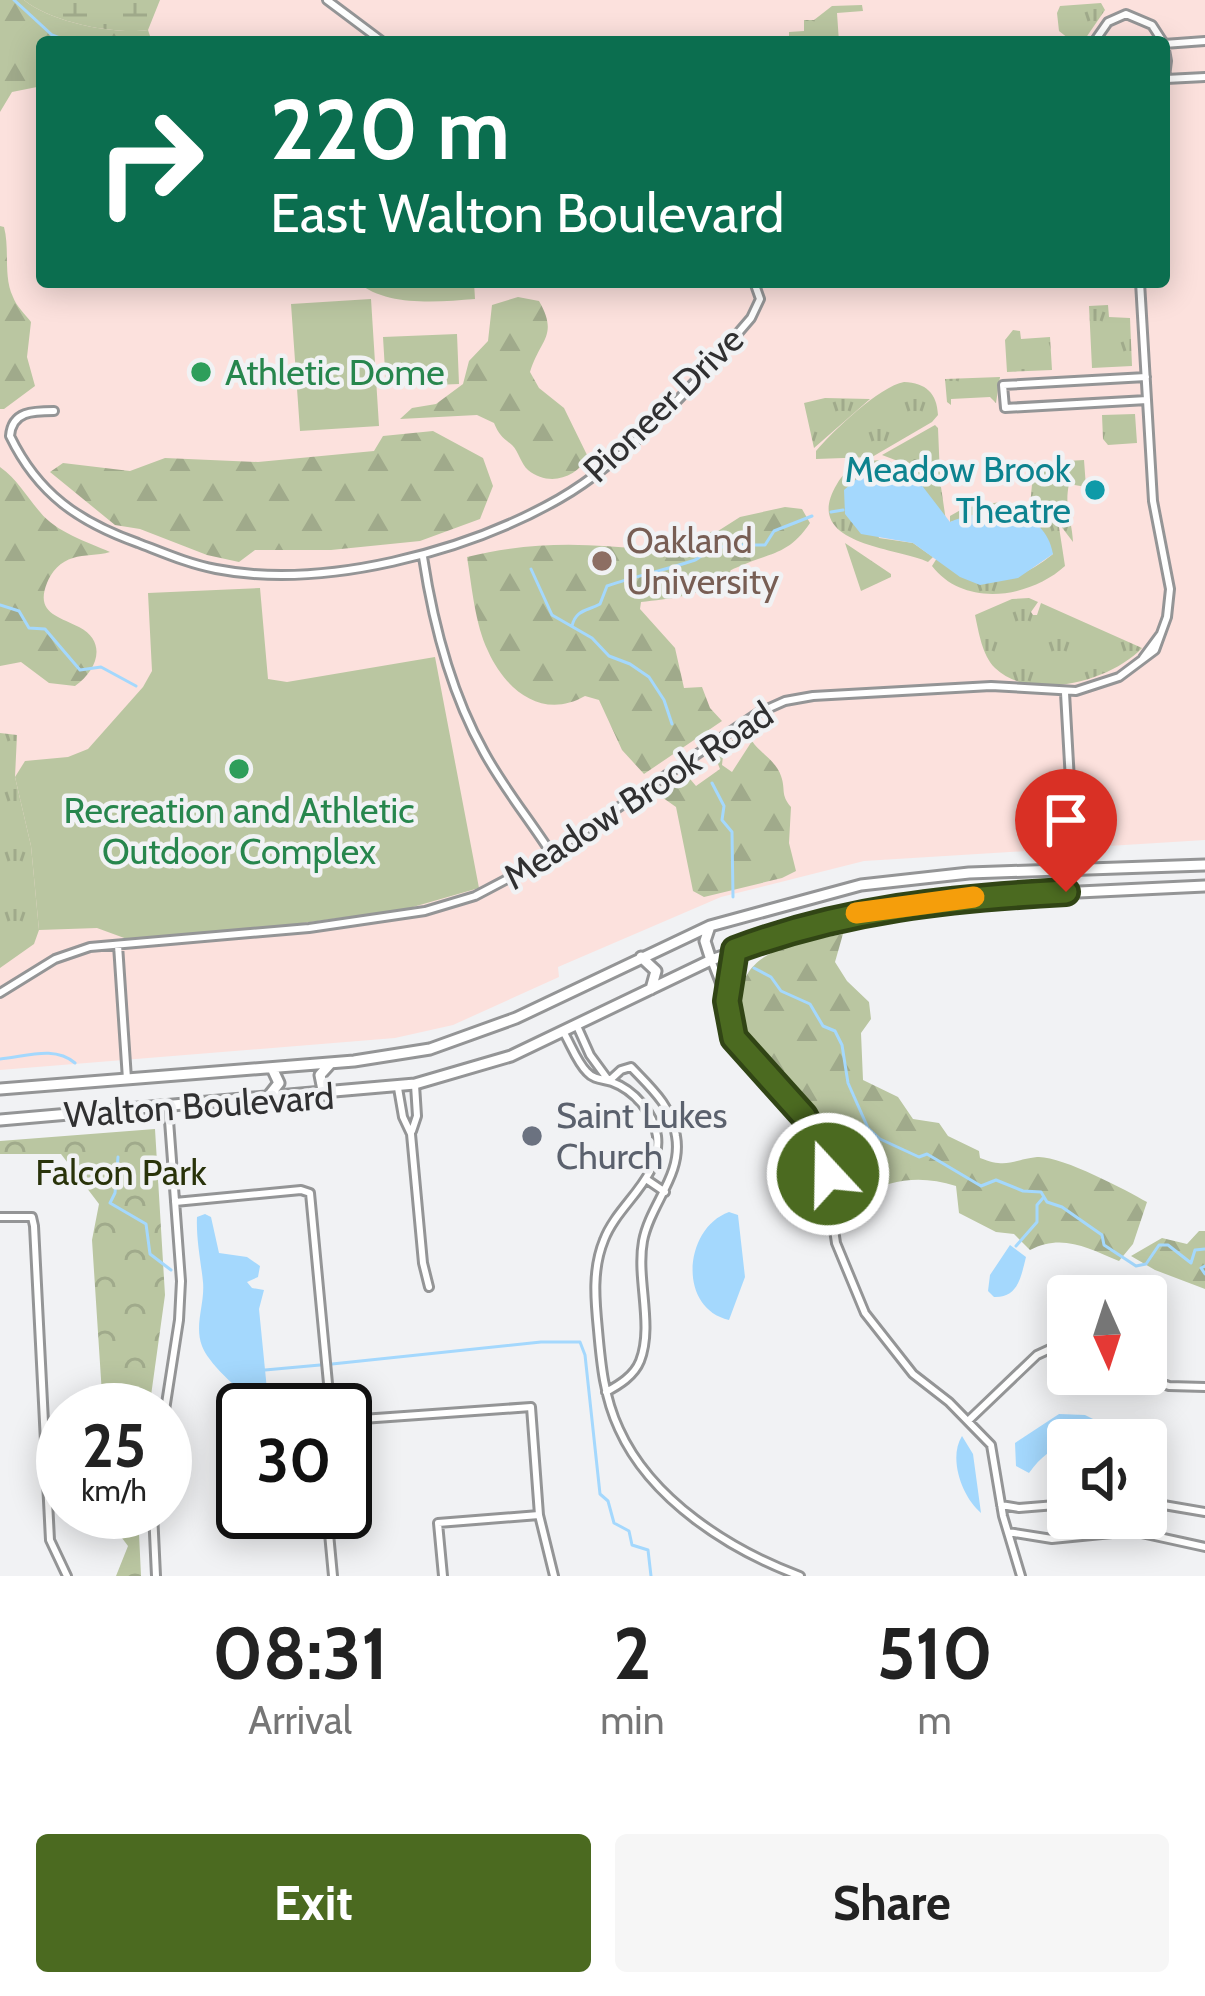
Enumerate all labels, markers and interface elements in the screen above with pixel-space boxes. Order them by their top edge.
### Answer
text: 220 m [270,78,510,180]
icon: right [72,84,228,240]
text: East Walton Boulevard [270,180,785,246]
street label: Pioneer Drive [574,317,752,491]
place label: Athletic Dome [225,350,445,394]
marker: Athletic Dome [188,359,214,385]
place label: Meadow Brook Theatre [845,447,1072,532]
marker: Meadow Brook Theatre [1082,477,1108,503]
place label: Oakland University [626,518,779,603]
marker: Oakland University [589,548,615,574]
street label: Meadow Brook Road [495,691,781,899]
marker: Recreation and Athletic Outdoor Complex [226,756,252,782]
pin [1015,769,1117,892]
icon: arrive [1033,787,1099,853]
place label: Recreation and Athletic Outdoor Complex [63,788,415,873]
street label: Walton Boulevard [62,1074,336,1136]
place label: Saint Lukes Church [556,1093,727,1178]
position arrow [765,1111,891,1237]
marker: Saint Lukes Church [519,1123,545,1149]
park label: Falcon Park [35,1150,208,1194]
north arrow [1047,1275,1167,1395]
map controls [1047,1275,1167,1539]
speed limit sign: 30 [216,1383,372,1539]
text: 25 [82,1409,146,1482]
button: sound [1047,1419,1167,1539]
text: km/h [81,1472,147,1509]
text: 08:31 [212,1610,388,1697]
text: 2 [613,1610,651,1697]
text: 510 [877,1610,993,1697]
text: Arrival [248,1696,352,1744]
text: min [600,1696,664,1744]
text: m [918,1696,952,1744]
button: Exit [36,1834,591,1972]
button: Share [615,1834,1169,1972]

